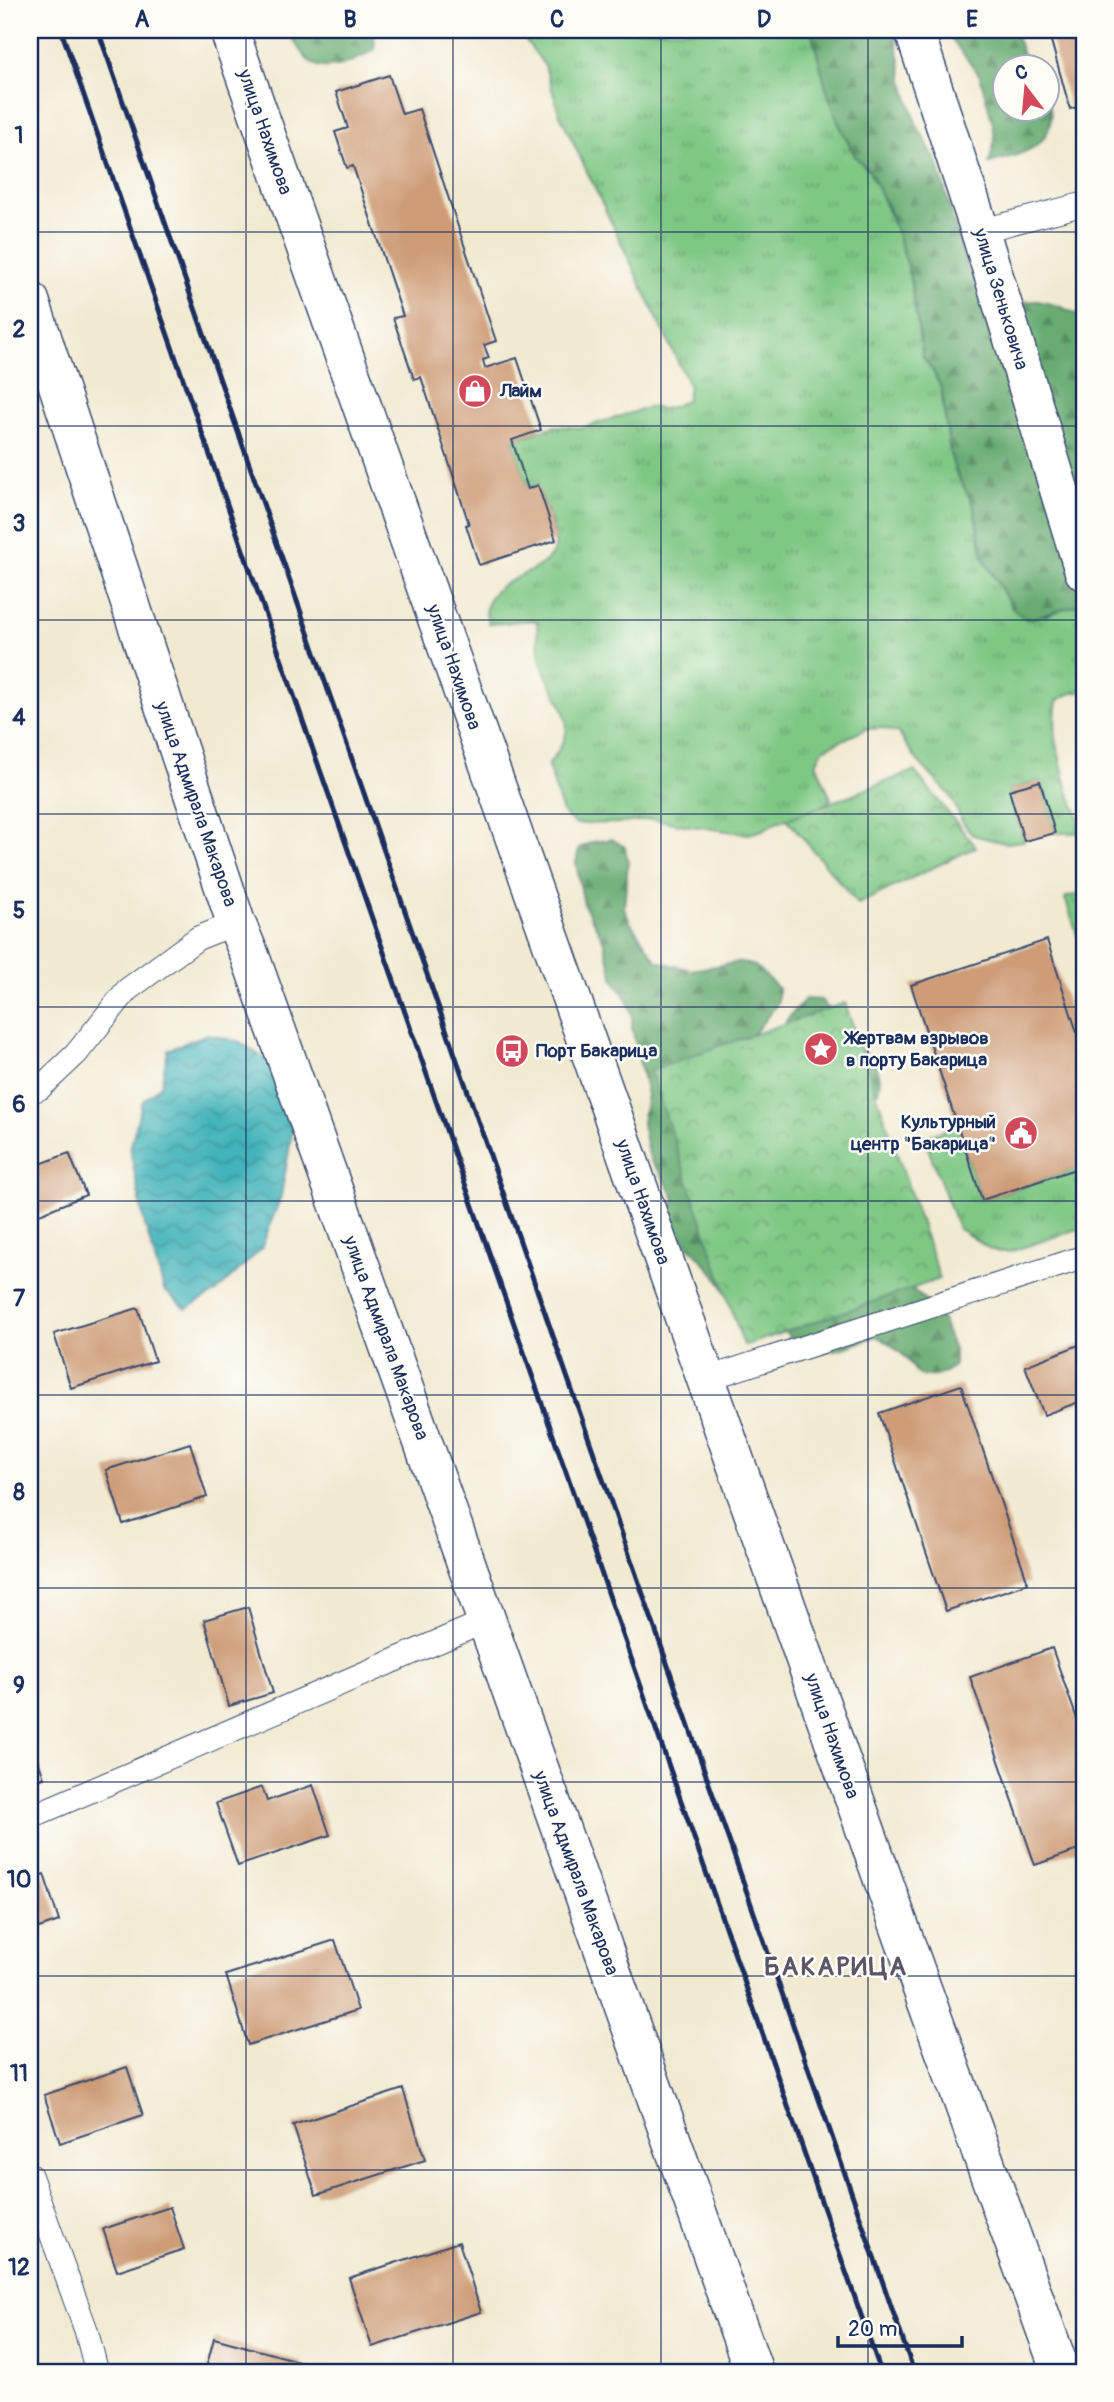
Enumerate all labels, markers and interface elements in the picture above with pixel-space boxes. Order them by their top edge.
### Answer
text: A [135,5,150,34]
text: B [343,5,357,34]
text: C [550,5,564,34]
text: D [757,5,771,34]
text: E [966,5,978,34]
north arrow [992,52,1062,122]
text: С [1013,59,1031,86]
street label: улица Нахимова [232,65,298,198]
text: 1 [15,121,24,150]
street label: улица Зеньковича [968,224,1034,373]
text: 2 [13,315,26,344]
shop icon: Лайм [456,372,494,410]
place label: Лайм [499,379,542,403]
text: 3 [13,509,25,538]
street label: улица Нахимова [421,600,487,733]
street label: улица Адмирала Макарова [149,697,242,910]
text: 4 [12,703,26,732]
text: 5 [13,896,25,925]
place label: Жертвам взрывов в порту Бакарица [843,1026,989,1072]
place icon: Жертвам взрывов в порту Бакарица [802,1030,840,1068]
bus stop icon: Порт Бакарица [493,1032,531,1070]
place label: Порт Бакарица [536,1039,657,1063]
text: 6 [12,1090,26,1119]
place label: Культурный центр "Бакарица" [850,1110,996,1156]
public building icon: Культурный центр "Бакарица" [1002,1114,1040,1152]
street label: улица Нахимова [610,1135,676,1268]
street label: улица Адмирала Макарова [338,1232,434,1443]
text: 7 [13,1284,26,1313]
text: 8 [13,1478,25,1507]
street label: улица Нахимова [799,1669,865,1802]
text: 9 [13,1671,25,1700]
street label: улица Адмирала Макарова [528,1767,624,1978]
text: 10 [7,1865,31,1894]
district label: БАКАРИЦА [764,1951,908,1983]
text: 11 [10,2059,28,2088]
text: 12 [8,2253,30,2282]
scale bar [838,2304,962,2348]
text: 20 m [848,2316,897,2343]

